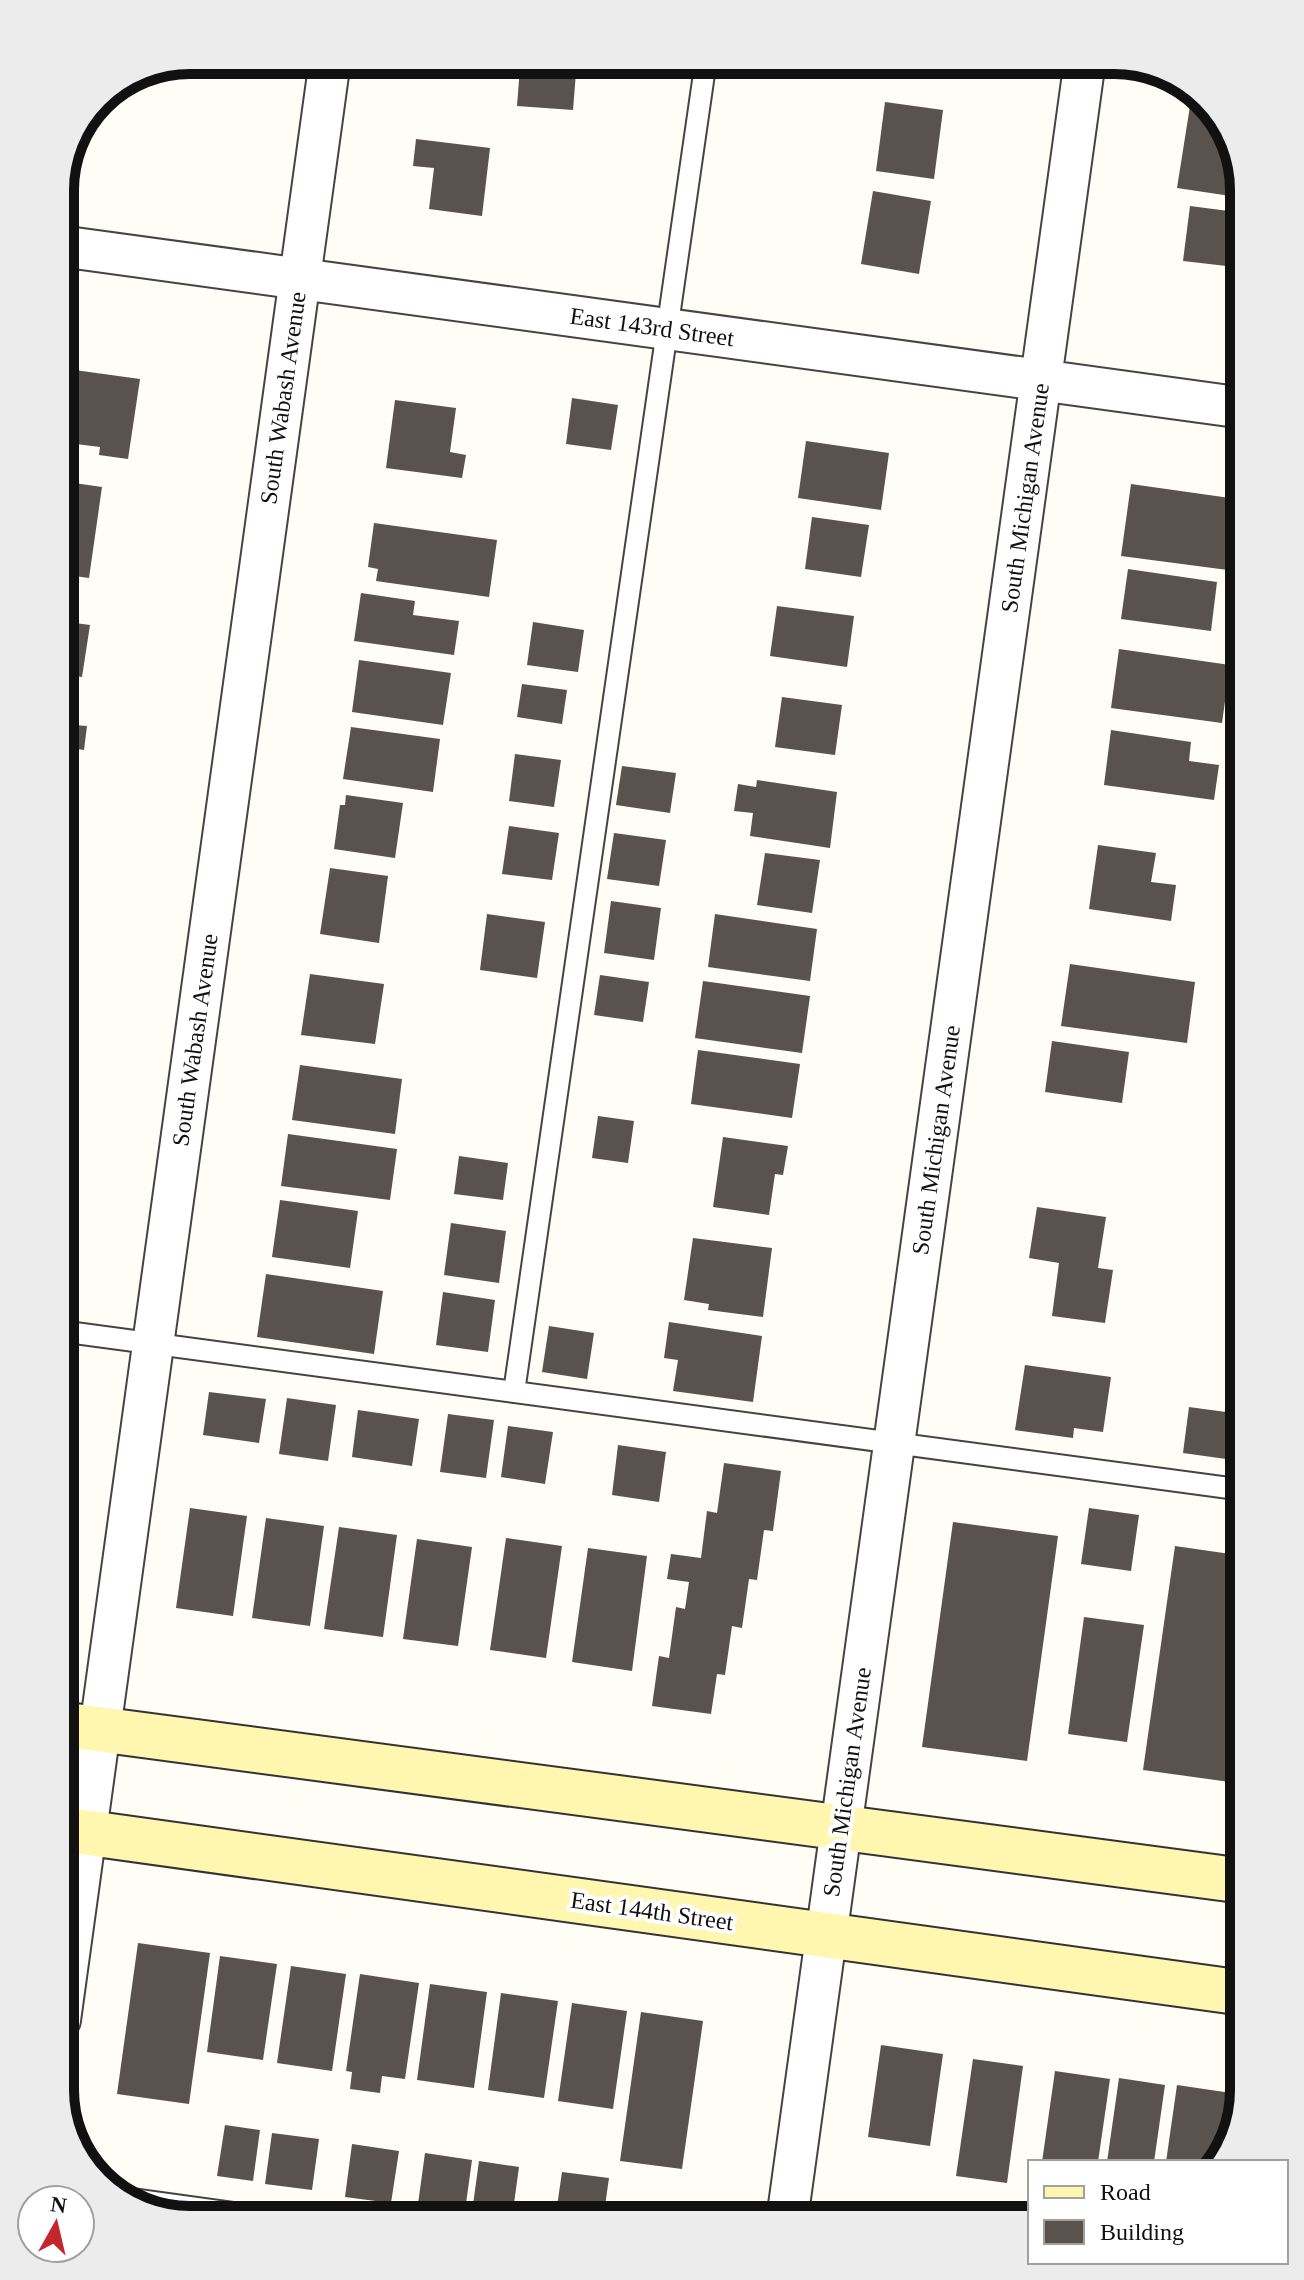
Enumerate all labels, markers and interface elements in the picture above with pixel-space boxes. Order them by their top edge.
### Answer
street label: South Wabash Avenue [255,290,311,506]
street label: East 143rd Street [568,303,736,351]
street label: South Michigan Avenue [996,382,1054,614]
street label: South Wabash Avenue [167,932,223,1148]
street label: South Michigan Avenue [907,1024,965,1256]
street label: South Michigan Avenue [818,1666,876,1898]
street label: East 144th Street [569,1887,735,1935]
legend [1028,2160,1288,2264]
text: Road [1100,2179,1151,2205]
north arrow [16,2184,96,2264]
text: N [49,2191,68,2218]
text: Building [1100,2219,1184,2245]

